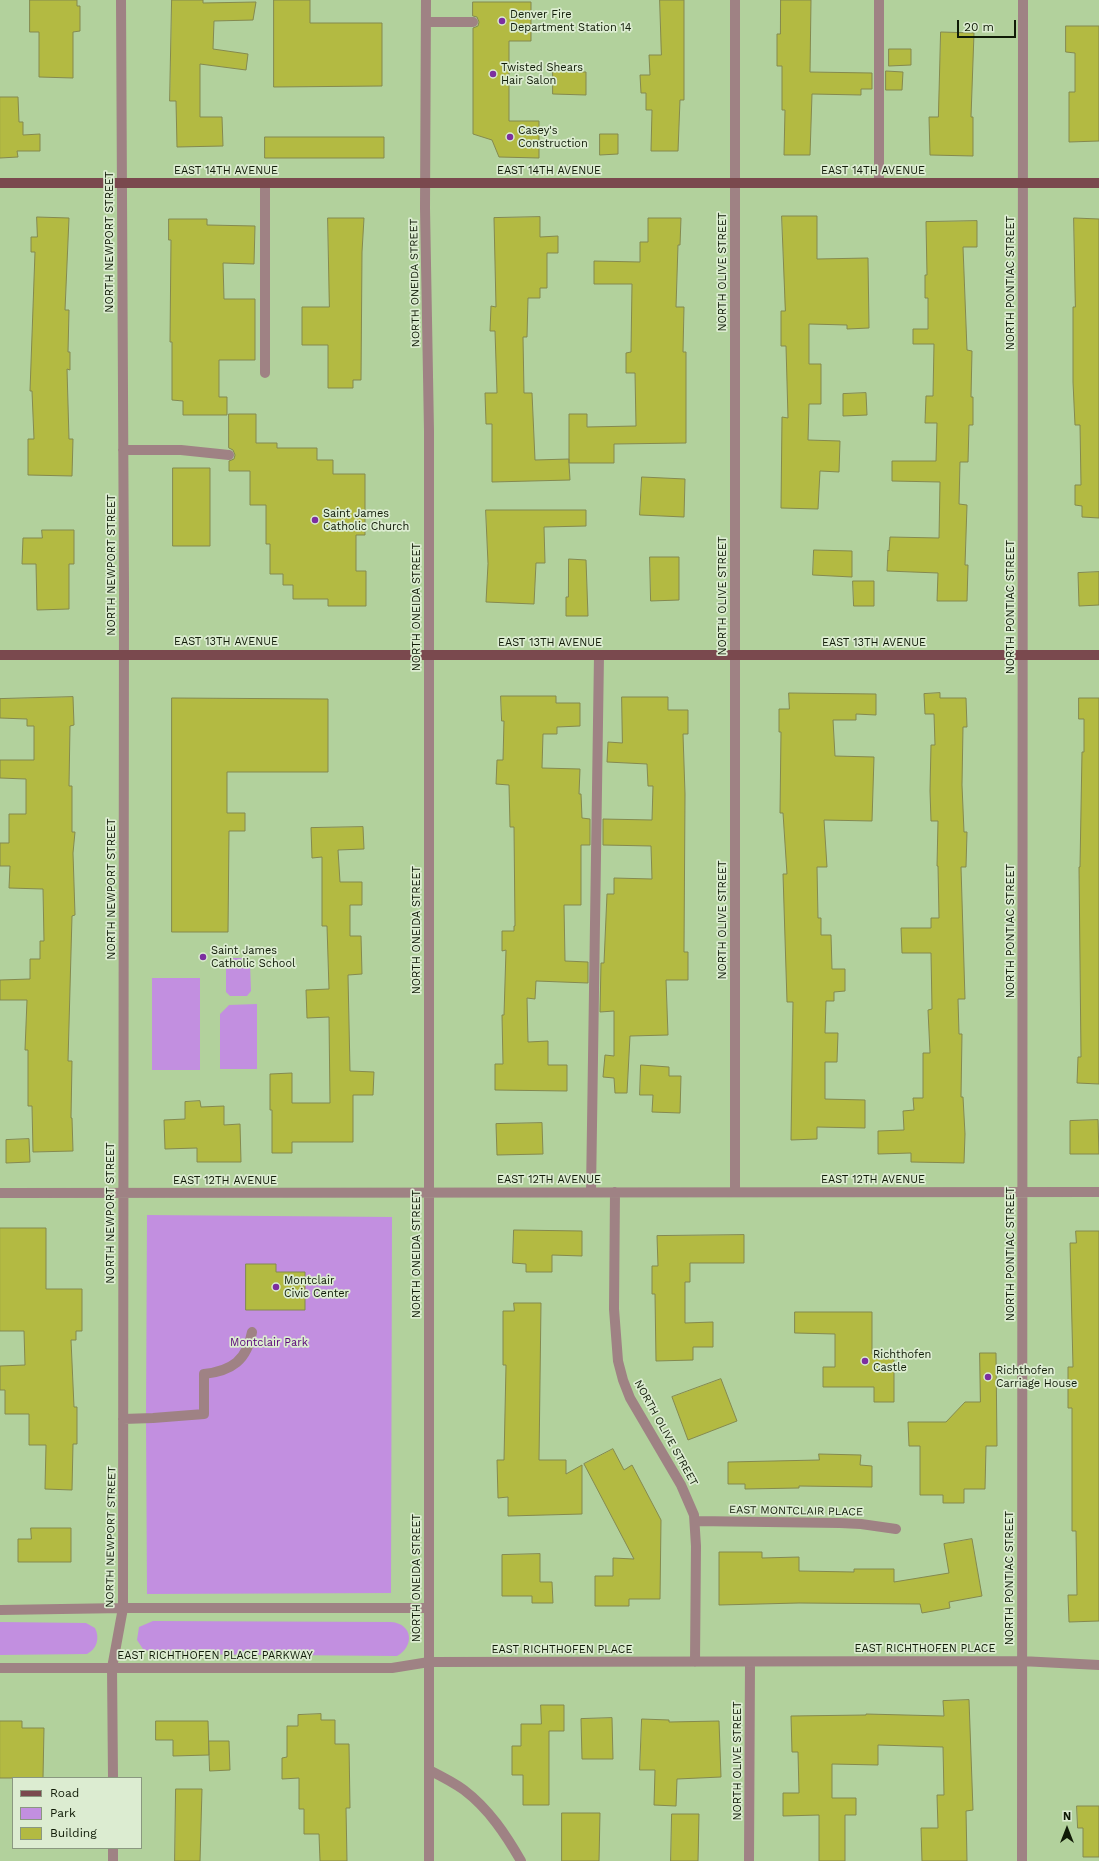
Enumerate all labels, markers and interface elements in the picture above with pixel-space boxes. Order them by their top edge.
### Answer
place label: Denver Fire Department Station 14 [510,8,631,34]
scale bar [959,12,1018,38]
marker: Denver Fire Department Station 14 [497,16,507,26]
text: 20 m [964,20,994,34]
place label: Twisted Shears Hair Salon [501,61,583,87]
marker: Twisted Shears Hair Salon [488,69,498,79]
place label: Casey's Construction [518,124,588,150]
marker: Casey's Construction [505,132,515,142]
street label: EAST 14TH AVENUE [174,164,278,178]
street label: EAST 14TH AVENUE [497,164,601,178]
street label: EAST 14TH AVENUE [821,164,925,178]
street label: NORTH NEWPORT STREET [103,171,117,313]
street label: NORTH OLIVE STREET [716,212,730,332]
street label: NORTH PONTIAC STREET [1004,216,1018,350]
street label: NORTH ONEIDA STREET [407,219,423,347]
street label: NORTH NEWPORT STREET [105,494,119,636]
place label: Saint James Catholic Church [323,507,409,533]
marker: Saint James Catholic Church [310,515,320,525]
street label: NORTH OLIVE STREET [716,536,730,656]
street label: NORTH PONTIAC STREET [1004,540,1018,674]
street label: NORTH ONEIDA STREET [410,543,424,671]
street label: EAST 13TH AVENUE [174,635,278,649]
street label: EAST 13TH AVENUE [498,636,602,650]
street label: EAST 13TH AVENUE [822,636,926,650]
street label: NORTH NEWPORT STREET [105,818,119,960]
street label: NORTH OLIVE STREET [716,860,730,980]
street label: NORTH PONTIAC STREET [1004,864,1018,998]
street label: NORTH ONEIDA STREET [410,866,424,994]
place label: Saint James Catholic School [211,944,295,970]
marker: Saint James Catholic School [198,952,208,962]
street label: NORTH NEWPORT STREET [104,1142,118,1284]
street label: EAST 12TH AVENUE [497,1173,601,1187]
street label: EAST 12TH AVENUE [821,1173,925,1187]
street label: EAST 12TH AVENUE [173,1174,277,1188]
street label: NORTH PONTIAC STREET [1004,1187,1018,1321]
street label: NORTH ONEIDA STREET [410,1190,424,1318]
place label: Montclair Civic Center [284,1274,349,1300]
marker: Montclair Civic Center [271,1282,281,1292]
park label: Montclair Park [230,1336,308,1350]
place label: Richthofen Castle [873,1348,931,1374]
marker: Richthofen Castle [860,1356,870,1366]
place label: Richthofen Carriage House [996,1364,1077,1390]
marker: Richthofen Carriage House [983,1372,993,1382]
street label: NORTH OLIVE STREET [631,1378,701,1488]
street label: NORTH NEWPORT STREET [103,1466,119,1608]
street label: EAST MONTCLAIR PLACE [729,1503,863,1519]
street label: NORTH PONTIAC STREET [1003,1511,1017,1645]
street label: NORTH ONEIDA STREET [410,1514,424,1642]
street label: EAST RICHTHOFEN PLACE [855,1642,995,1656]
street label: EAST RICHTHOFEN PLACE [492,1643,632,1657]
street label: EAST RICHTHOFEN PLACE PARKWAY [117,1649,313,1663]
street label: NORTH OLIVE STREET [731,1701,745,1821]
legend [12,1777,142,1849]
text: Road [50,1786,79,1800]
text: Park [50,1806,76,1820]
north arrow [1047,1809,1087,1849]
text: N [1063,1810,1071,1823]
text: Building [50,1826,97,1840]

